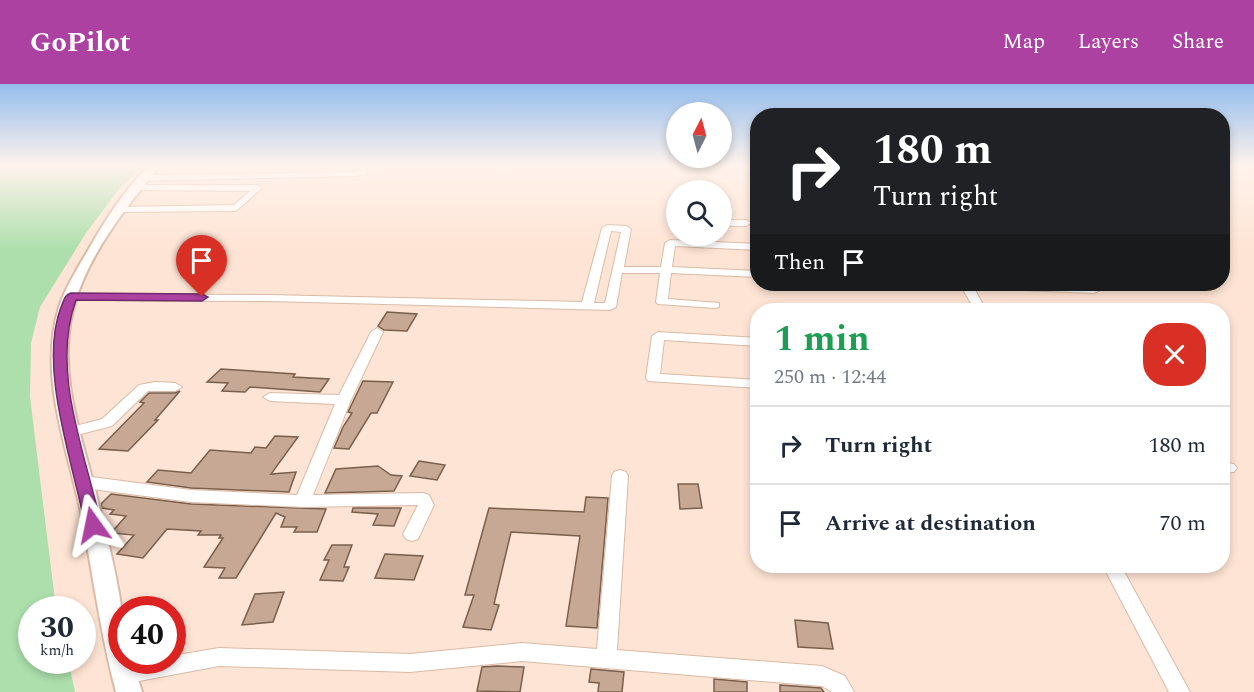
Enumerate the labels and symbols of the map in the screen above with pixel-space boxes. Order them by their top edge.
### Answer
north arrow [666,102,732,168]
pin [176,235,227,297]
position arrow [61,493,125,557]
speed limit sign: 40 [108,596,186,674]

